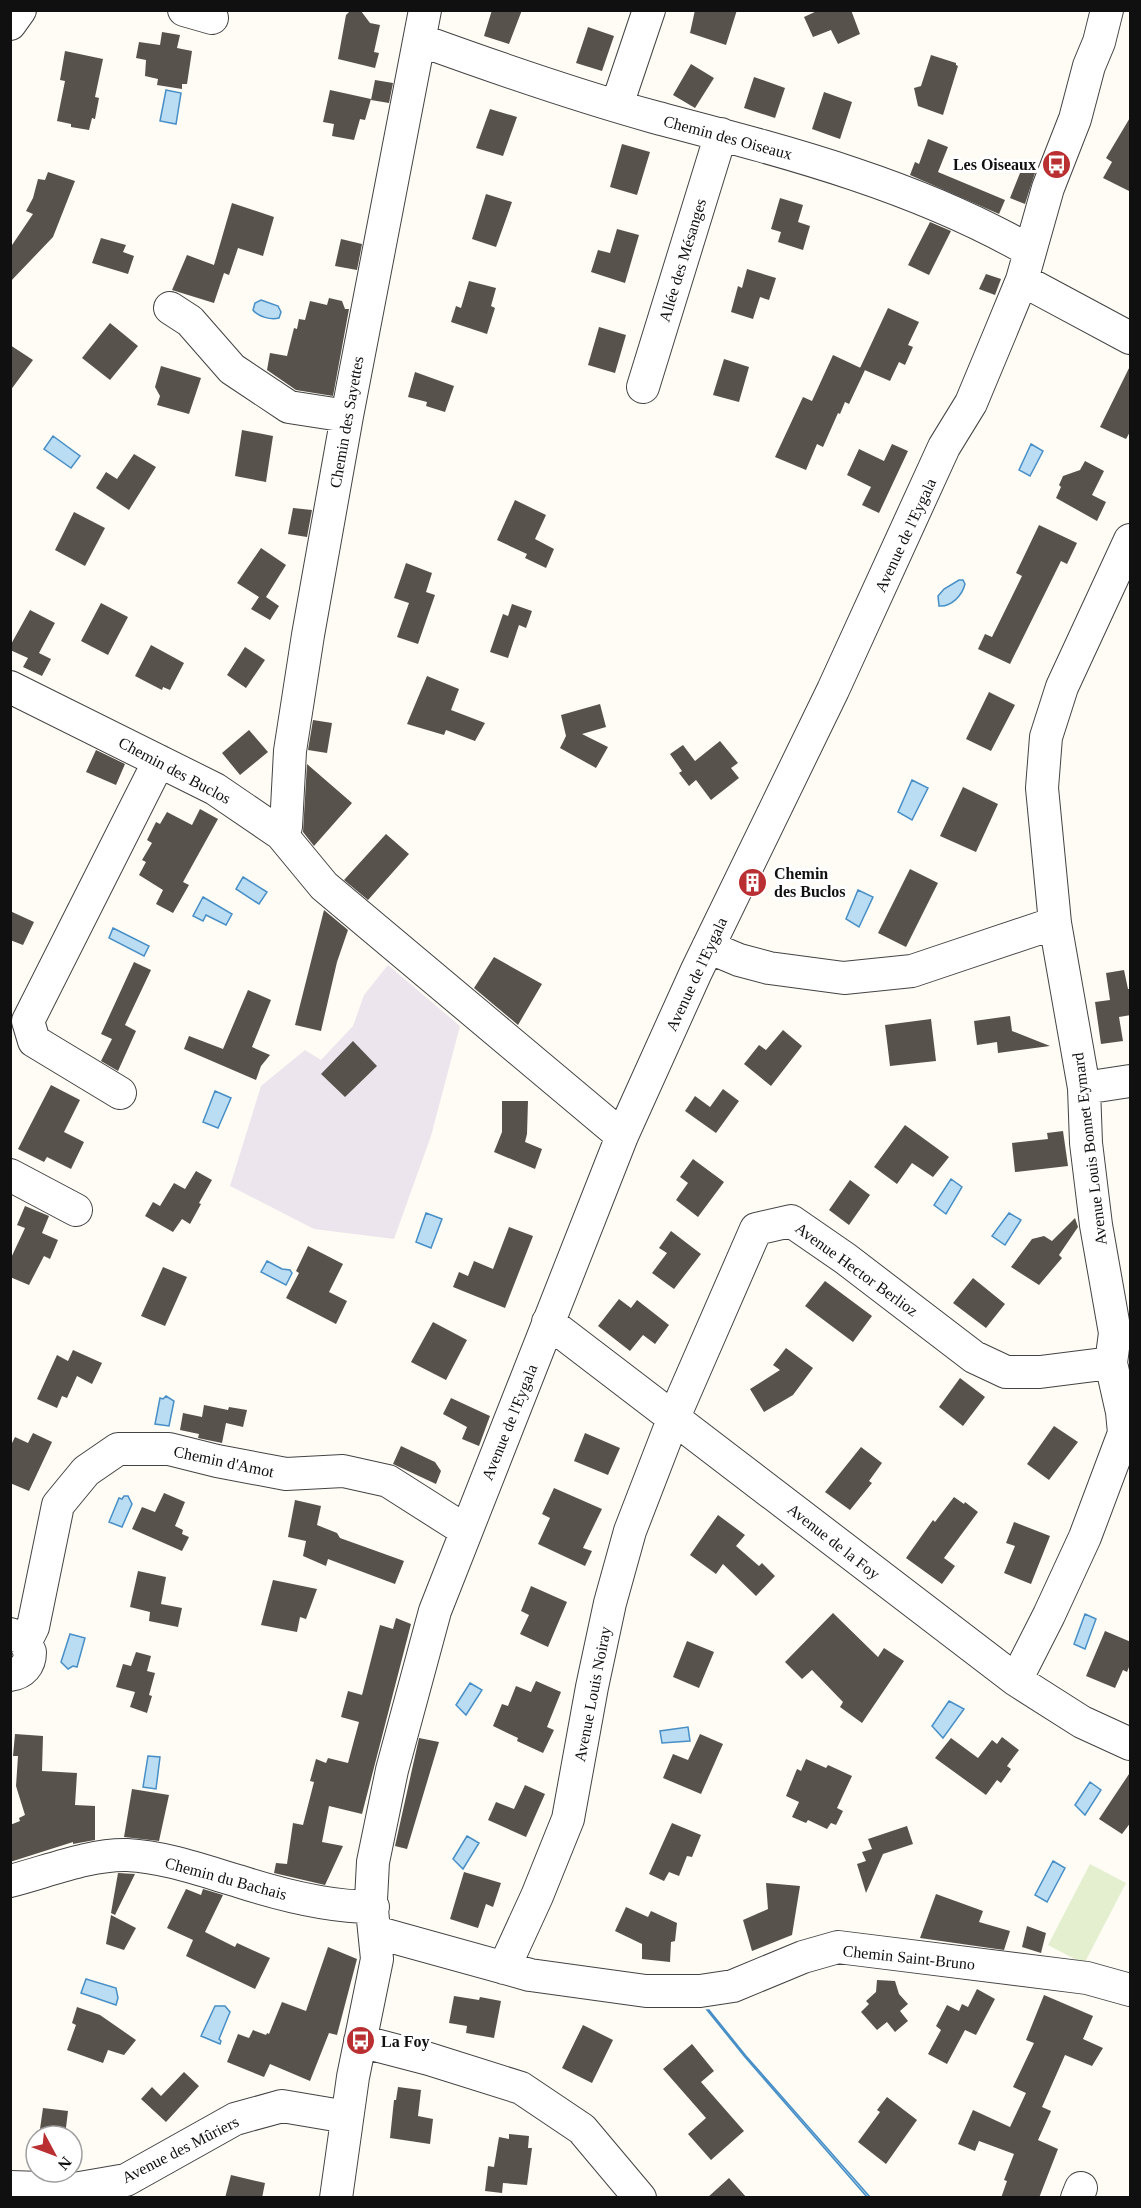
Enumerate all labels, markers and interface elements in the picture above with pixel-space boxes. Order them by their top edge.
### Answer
street label: Chemin des Oiseaux [662,112,794,163]
bus stop icon: Les Oiseaux [1041,148,1073,180]
place label: Les Oiseaux [953,156,1036,173]
street label: Allée des Mésanges [656,196,710,324]
street label: Chemin des Sayettes [327,355,367,489]
street label: Avenue de l'Eygala [872,476,940,595]
street label: Chemin des Buclos [116,734,234,807]
place label: Chemin des Buclos [774,865,846,900]
building icon: Chemin des Buclos [737,866,769,898]
street label: Avenue de l'Eygala [663,915,731,1034]
street label: Avenue Louis Bonnet Eymard [1069,1052,1111,1246]
street label: Avenue Hector Berlioz [792,1219,921,1320]
street label: Avenue de l'Eygala [478,1362,541,1483]
street label: Chemin d'Amot [172,1443,276,1481]
street label: Avenue de la Foy [784,1500,883,1583]
street label: Avenue Louis Noiray [571,1625,615,1763]
street label: Chemin du Bachais [163,1854,289,1903]
street label: Chemin Saint-Bruno [842,1942,976,1973]
bus stop icon: La Foy [344,2025,376,2057]
place label: La Foy [381,2033,429,2051]
street label: Avenue des Mûriers [119,2113,241,2186]
north arrow [24,2124,84,2184]
text: N [54,2154,75,2174]

